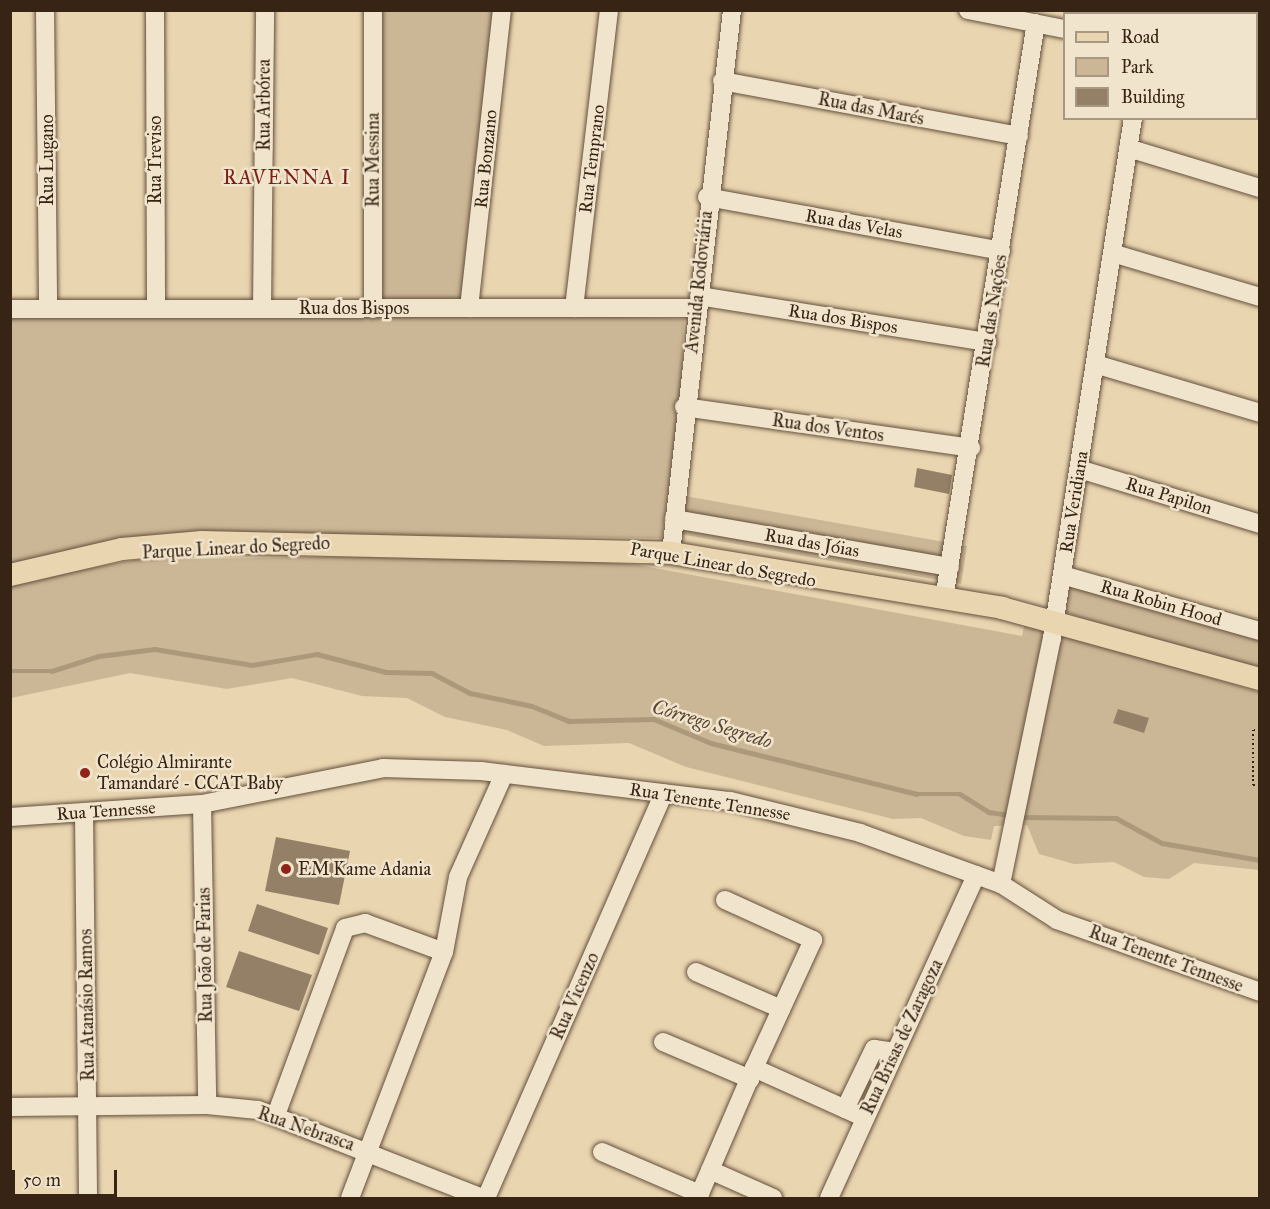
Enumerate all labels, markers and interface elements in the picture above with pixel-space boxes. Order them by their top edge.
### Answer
legend [1063,12,1258,120]
text: Road [1121,26,1159,48]
text: Park [1121,56,1154,78]
street label: Rua Arbórea [253,59,275,151]
text: Building [1121,86,1184,108]
street label: Rua das Marés [816,88,926,130]
street label: Rua Temprano [575,103,609,215]
street label: Rua Bonzano [470,108,502,210]
street label: Rua Messina [362,113,384,207]
street label: Rua Lugano [36,114,58,206]
street label: Rua Treviso [144,116,166,204]
district label: RAVENNA I [223,165,351,189]
street label: Rua das Velas [804,205,904,243]
street label: Avenida Rodoviária [681,210,717,354]
street label: Rua das Nações [972,253,1012,369]
street label: Rua dos Bispos [299,297,409,319]
street label: Rua dos Bispos [787,300,899,338]
street label: Rua dos Ventos [771,409,885,447]
street label: Rua Veridiana [1055,450,1093,554]
street label: Rua Papilon [1123,473,1215,519]
street label: Rua das Jóias [763,524,861,562]
street label: Parque Linear do Segredo [141,532,331,564]
street label: Parque Linear do Segredo [628,538,818,592]
street label: Rua Robin Hood [1098,575,1224,631]
water label: Córrego Segredo [649,694,775,754]
place label: Colégio Almirante Tamandaré - CCAT Baby [97,752,283,795]
marker: Colégio Almirante Tamandaré - CCAT Baby [78,766,92,780]
street label: Rua Tenente Tennesse [628,779,792,825]
street label: Rua Tennesse [56,797,156,825]
place label: EM Kame Adania [298,858,431,880]
marker: EM Kame Adania [279,862,293,876]
street label: Rua João de Farias [193,887,217,1023]
street label: Rua Tenente Tennesse [1086,921,1246,997]
street label: Rua Atanásio Ramos [75,929,99,1081]
street label: Rua Vicenzo [546,949,604,1043]
street label: Rua Brisas de Zaragoza [857,956,947,1118]
street label: Rua Nebrasca [255,1102,357,1156]
scale bar [15,1158,120,1196]
text: 50 m [23,1169,61,1191]

